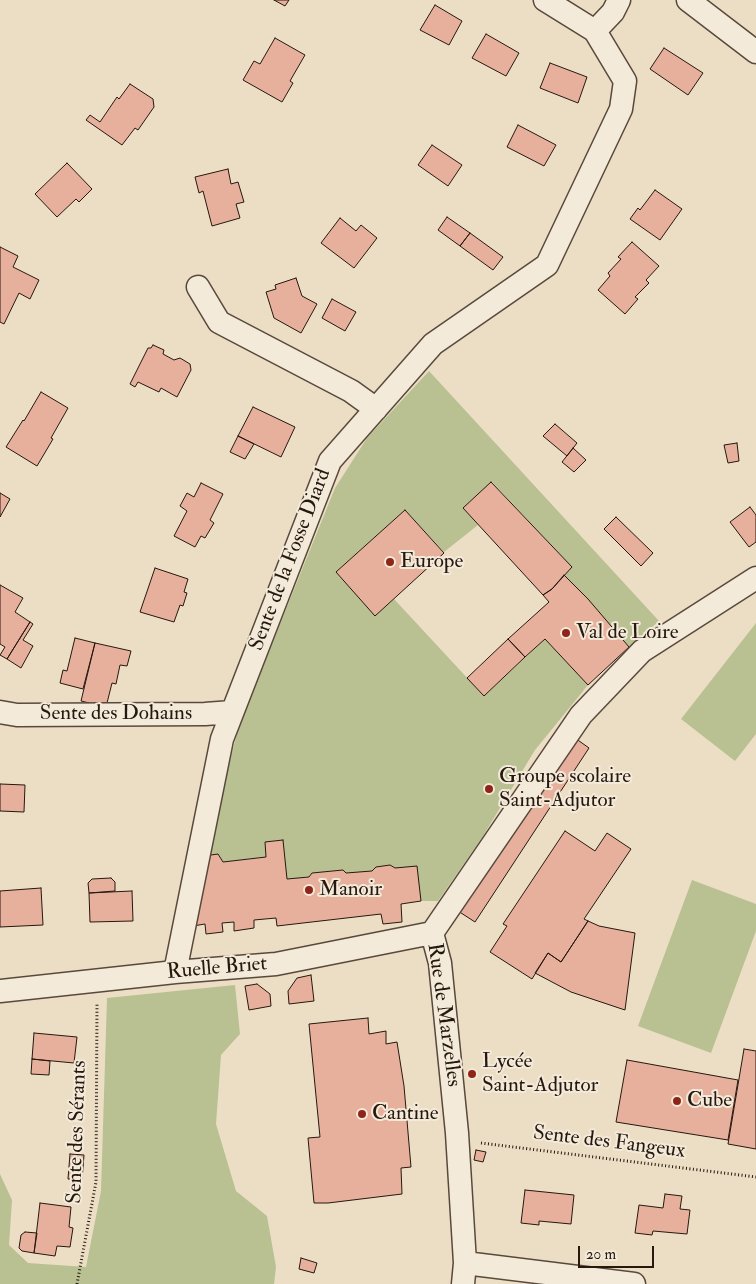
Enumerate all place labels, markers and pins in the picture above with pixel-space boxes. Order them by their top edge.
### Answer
place label: Europe [400,549,463,575]
marker: Europe [384,556,396,568]
place label: Val de Loire [576,620,679,646]
marker: Val de Loire [560,627,572,639]
place label: Groupe scolaire Saint-Adjutor [499,764,631,814]
marker: Groupe scolaire Saint-Adjutor [483,783,495,795]
place label: Manoir [319,877,382,903]
marker: Manoir [303,884,315,896]
place label: Lycée Saint-Adjutor [482,1049,598,1099]
marker: Lycée Saint-Adjutor [466,1068,478,1080]
place label: Cube [687,1088,732,1114]
marker: Cube [671,1095,683,1107]
place label: Cantine [372,1101,439,1127]
marker: Cantine [356,1108,368,1120]

